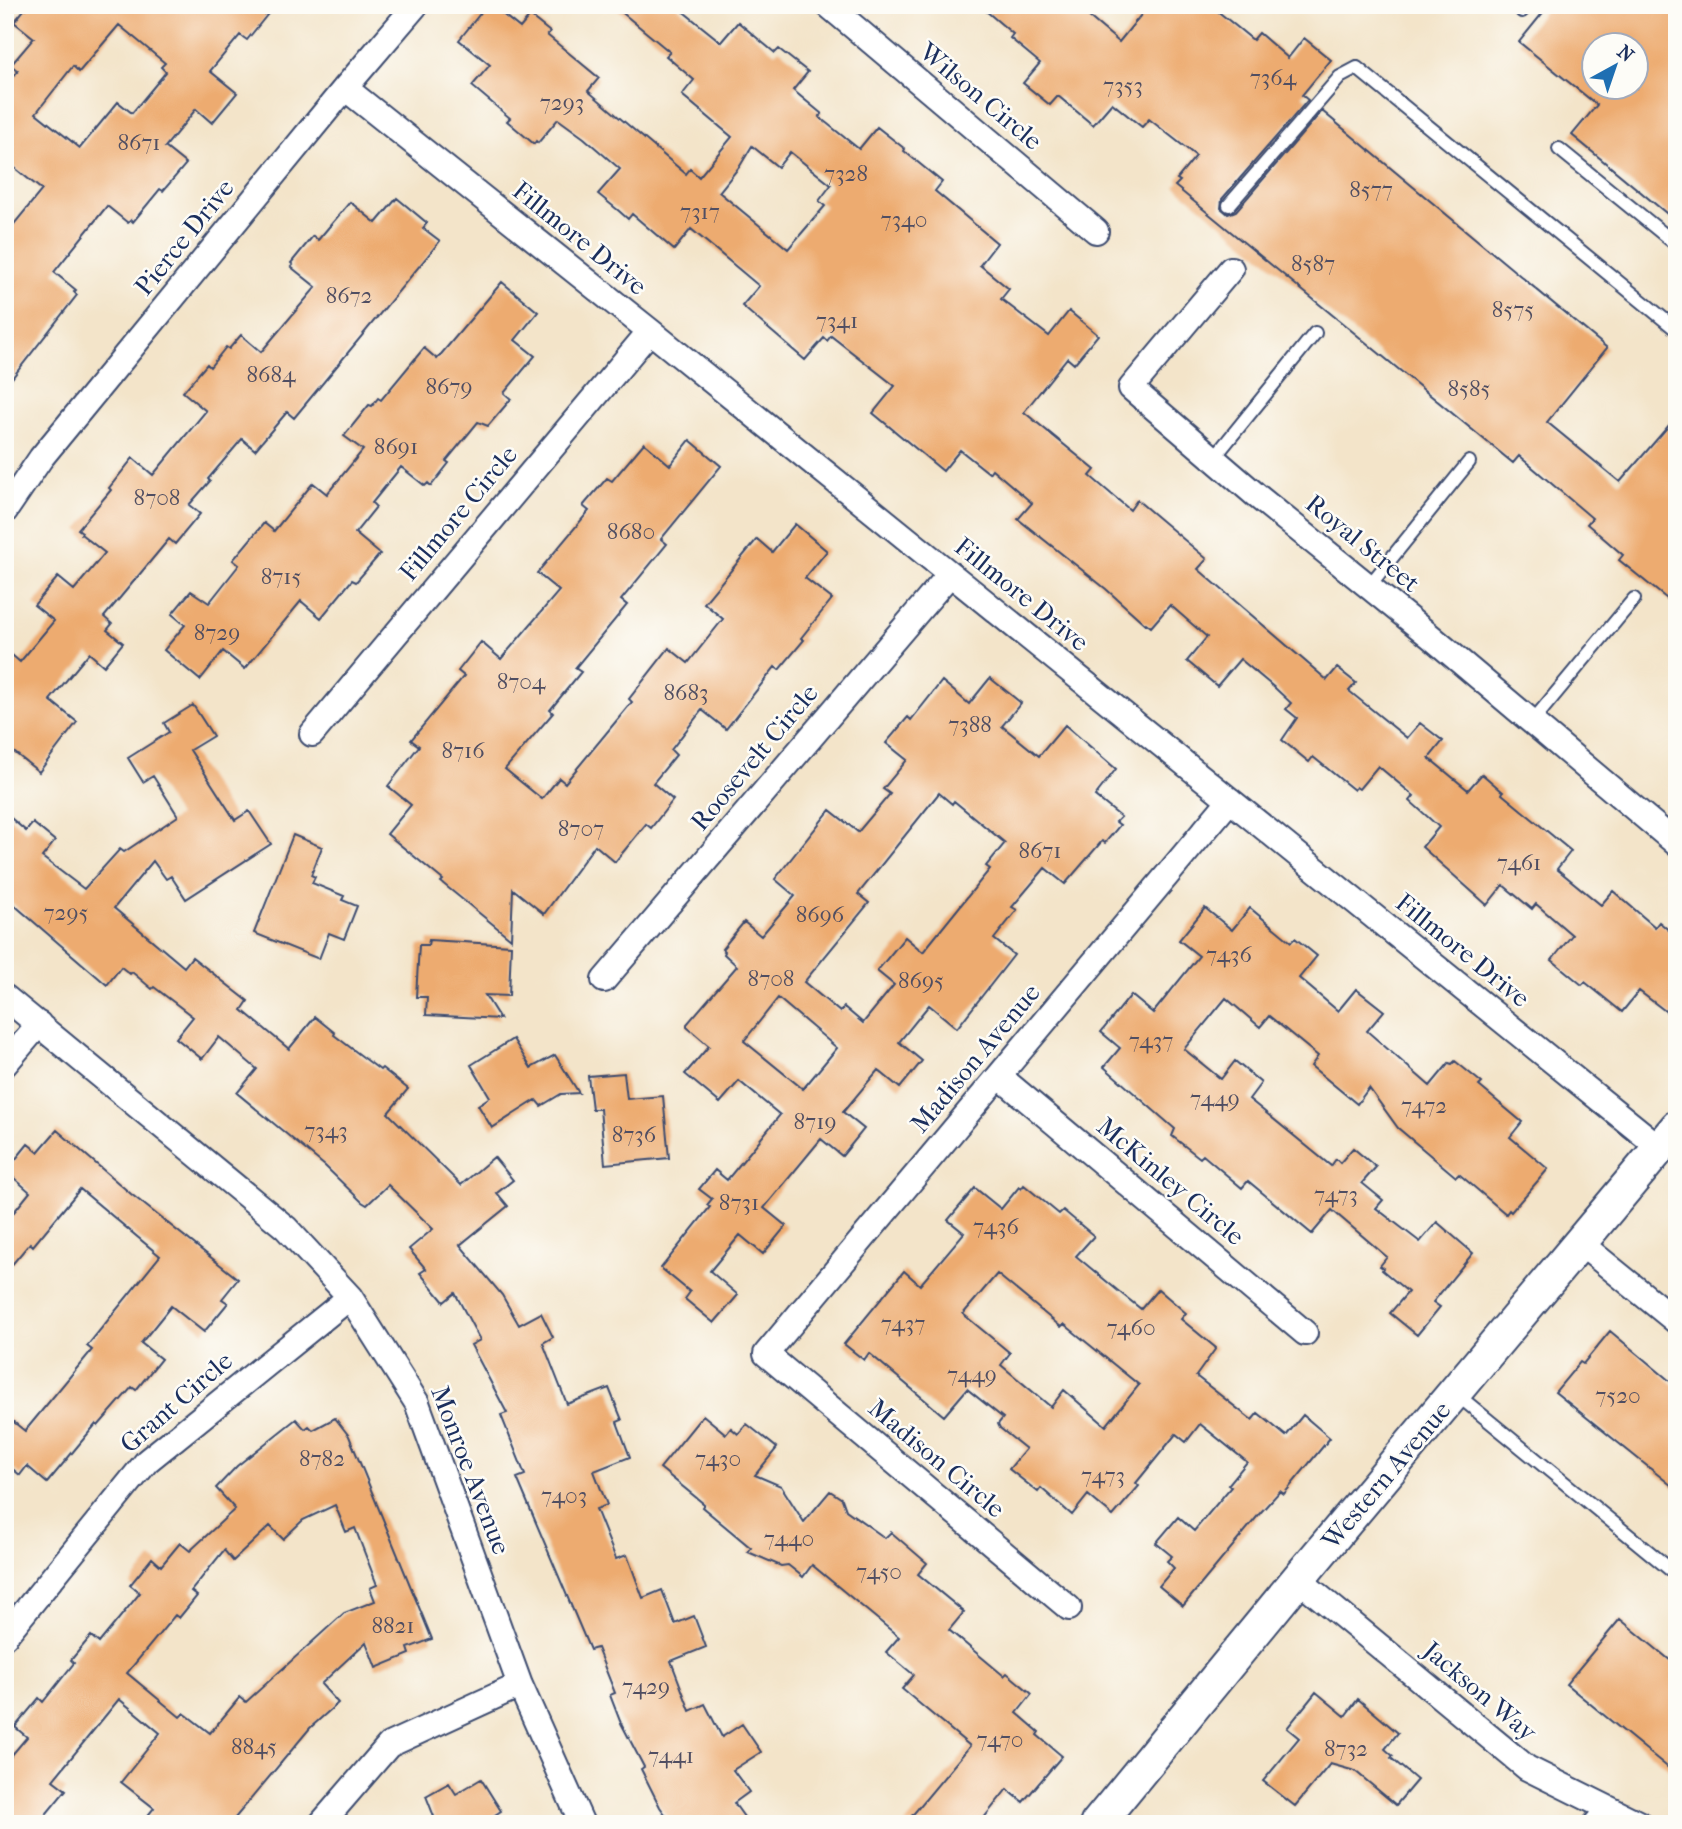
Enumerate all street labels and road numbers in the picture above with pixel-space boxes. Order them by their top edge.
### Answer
street label: Wilson Circle [912,35,1048,157]
street label: Pierce Drive [128,173,241,302]
street label: Fillmore Drive [506,175,653,302]
street label: Fillmore Circle [393,439,524,587]
street label: Royal Street [1299,488,1427,599]
street label: Fillmore Drive [948,531,1095,658]
street label: Roosevelt Circle [684,678,825,837]
street label: Fillmore Drive [1389,887,1536,1014]
street label: Madison Avenue [904,977,1047,1139]
street label: McKinley Circle [1091,1111,1251,1252]
street label: Grant Circle [114,1345,239,1459]
street label: Monroe Avenue [424,1382,517,1559]
street label: Madison Circle [862,1392,1011,1524]
street label: Western Avenue [1315,1395,1457,1557]
street label: Jackson Way [1415,1634,1544,1748]

